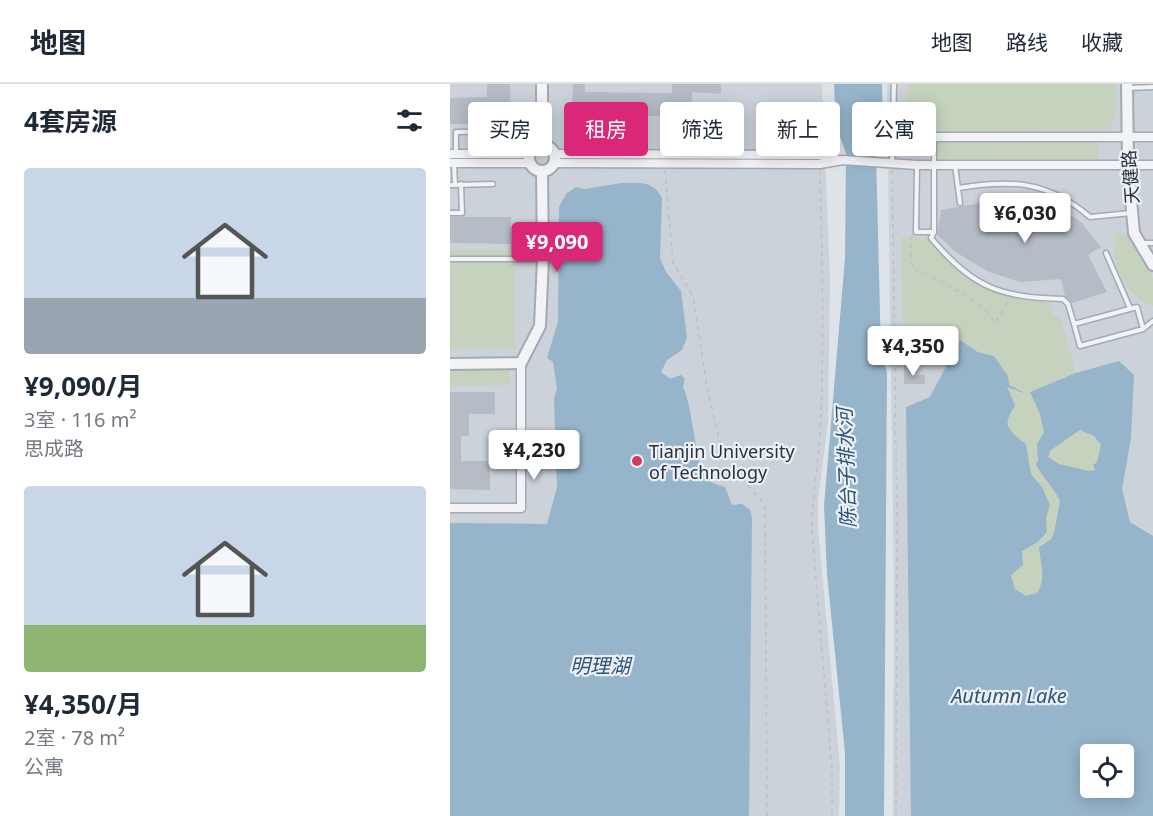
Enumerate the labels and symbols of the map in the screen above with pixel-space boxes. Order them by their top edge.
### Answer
street label: 天健路 [1116,149,1144,205]
pin: ¥6,030 [976,193,1074,244]
pin: ¥9,090 [508,222,606,273]
pin: ¥4,350 [864,326,962,377]
water label: 陈台子排水河 [830,404,862,528]
pin: ¥4,230 [485,430,583,481]
place label: Tianjin University of Technology [649,439,795,484]
marker: Tianjin University of Technology [630,454,644,468]
water label: 明理湖 [570,652,633,679]
water label: Autumn Lake [949,682,1067,709]

